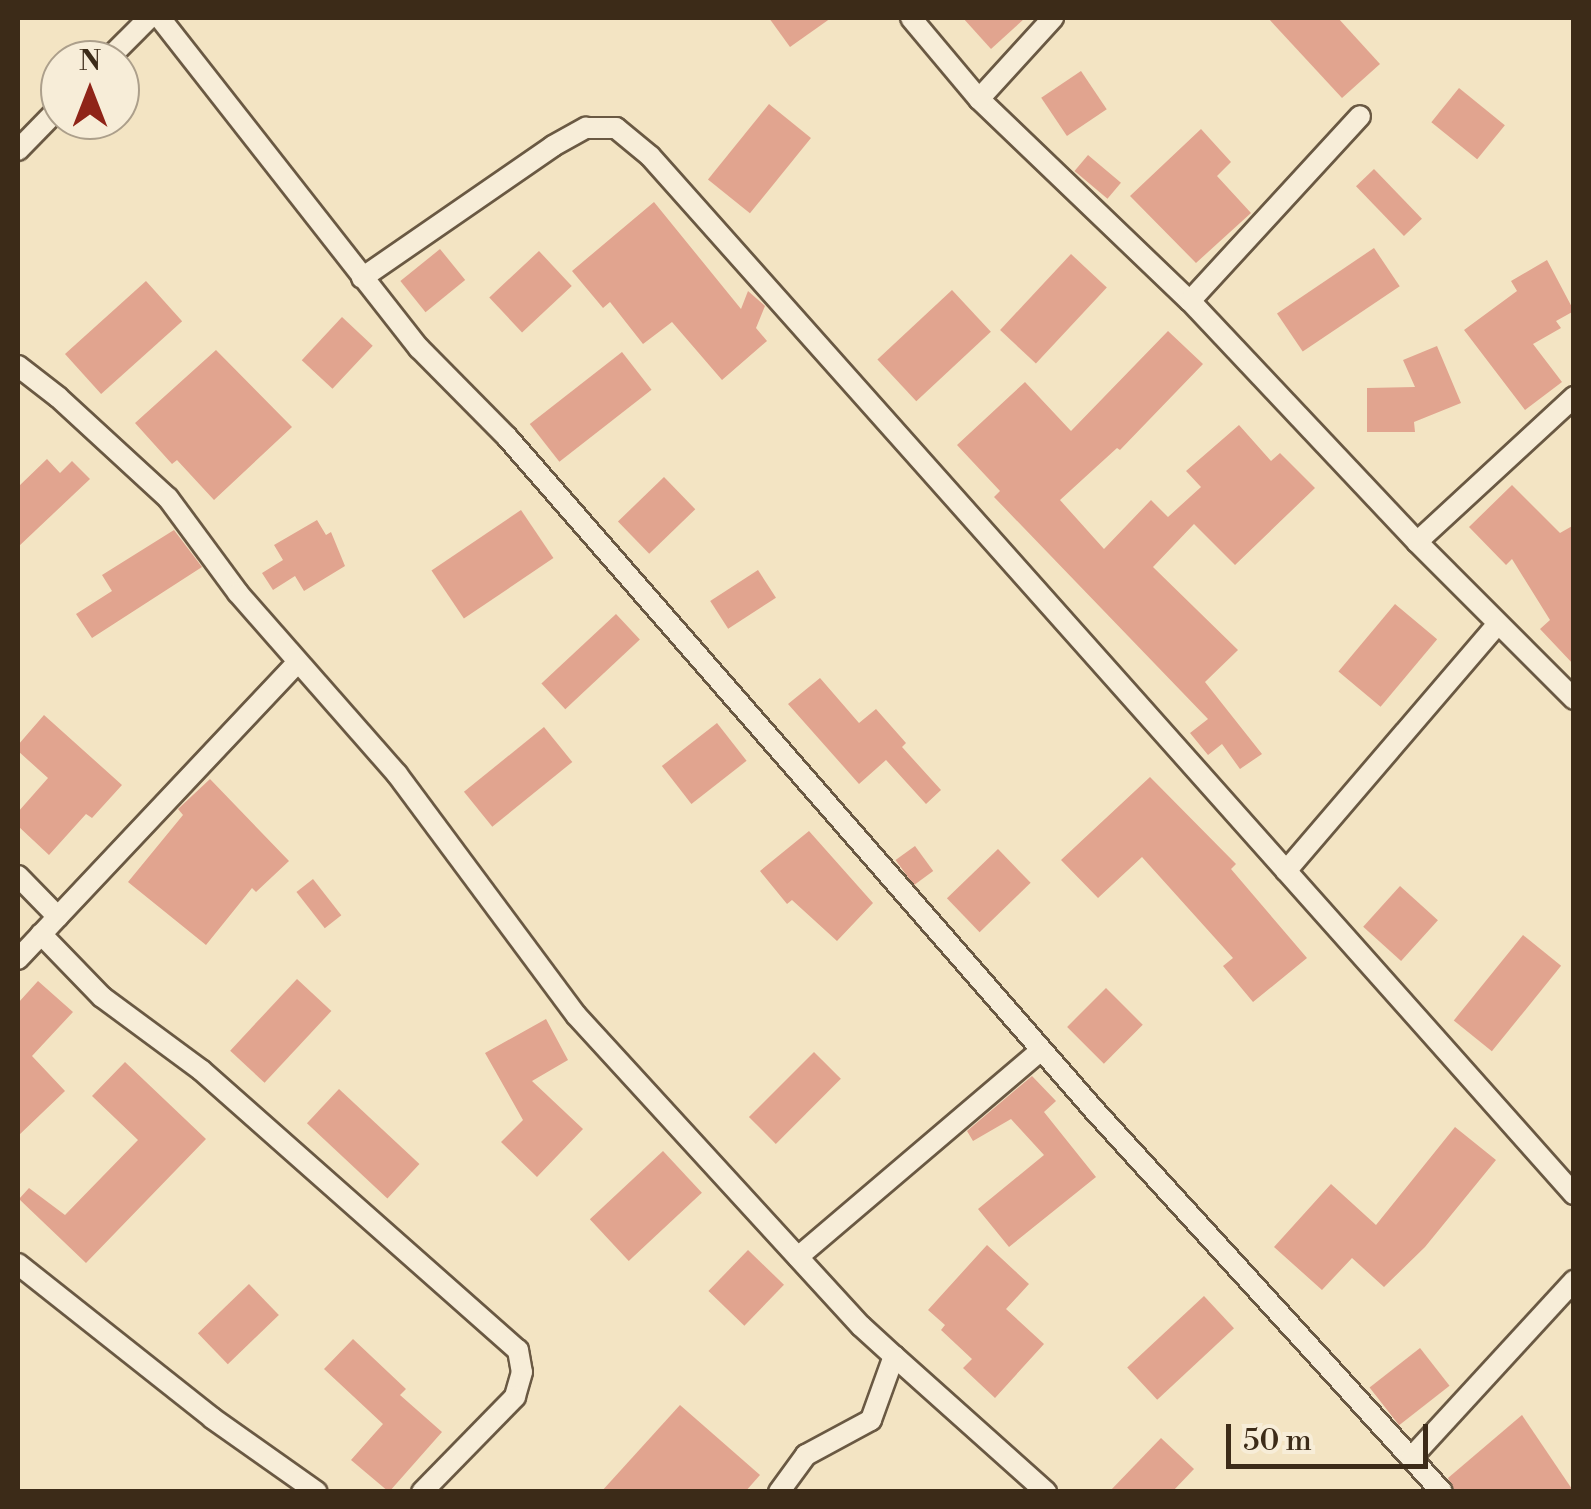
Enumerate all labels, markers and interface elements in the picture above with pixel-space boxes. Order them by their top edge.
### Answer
north arrow [40,40,140,140]
text: N [79,44,101,79]
scale bar [1231,1404,1434,1466]
text: 50 m [1243,1422,1312,1460]

